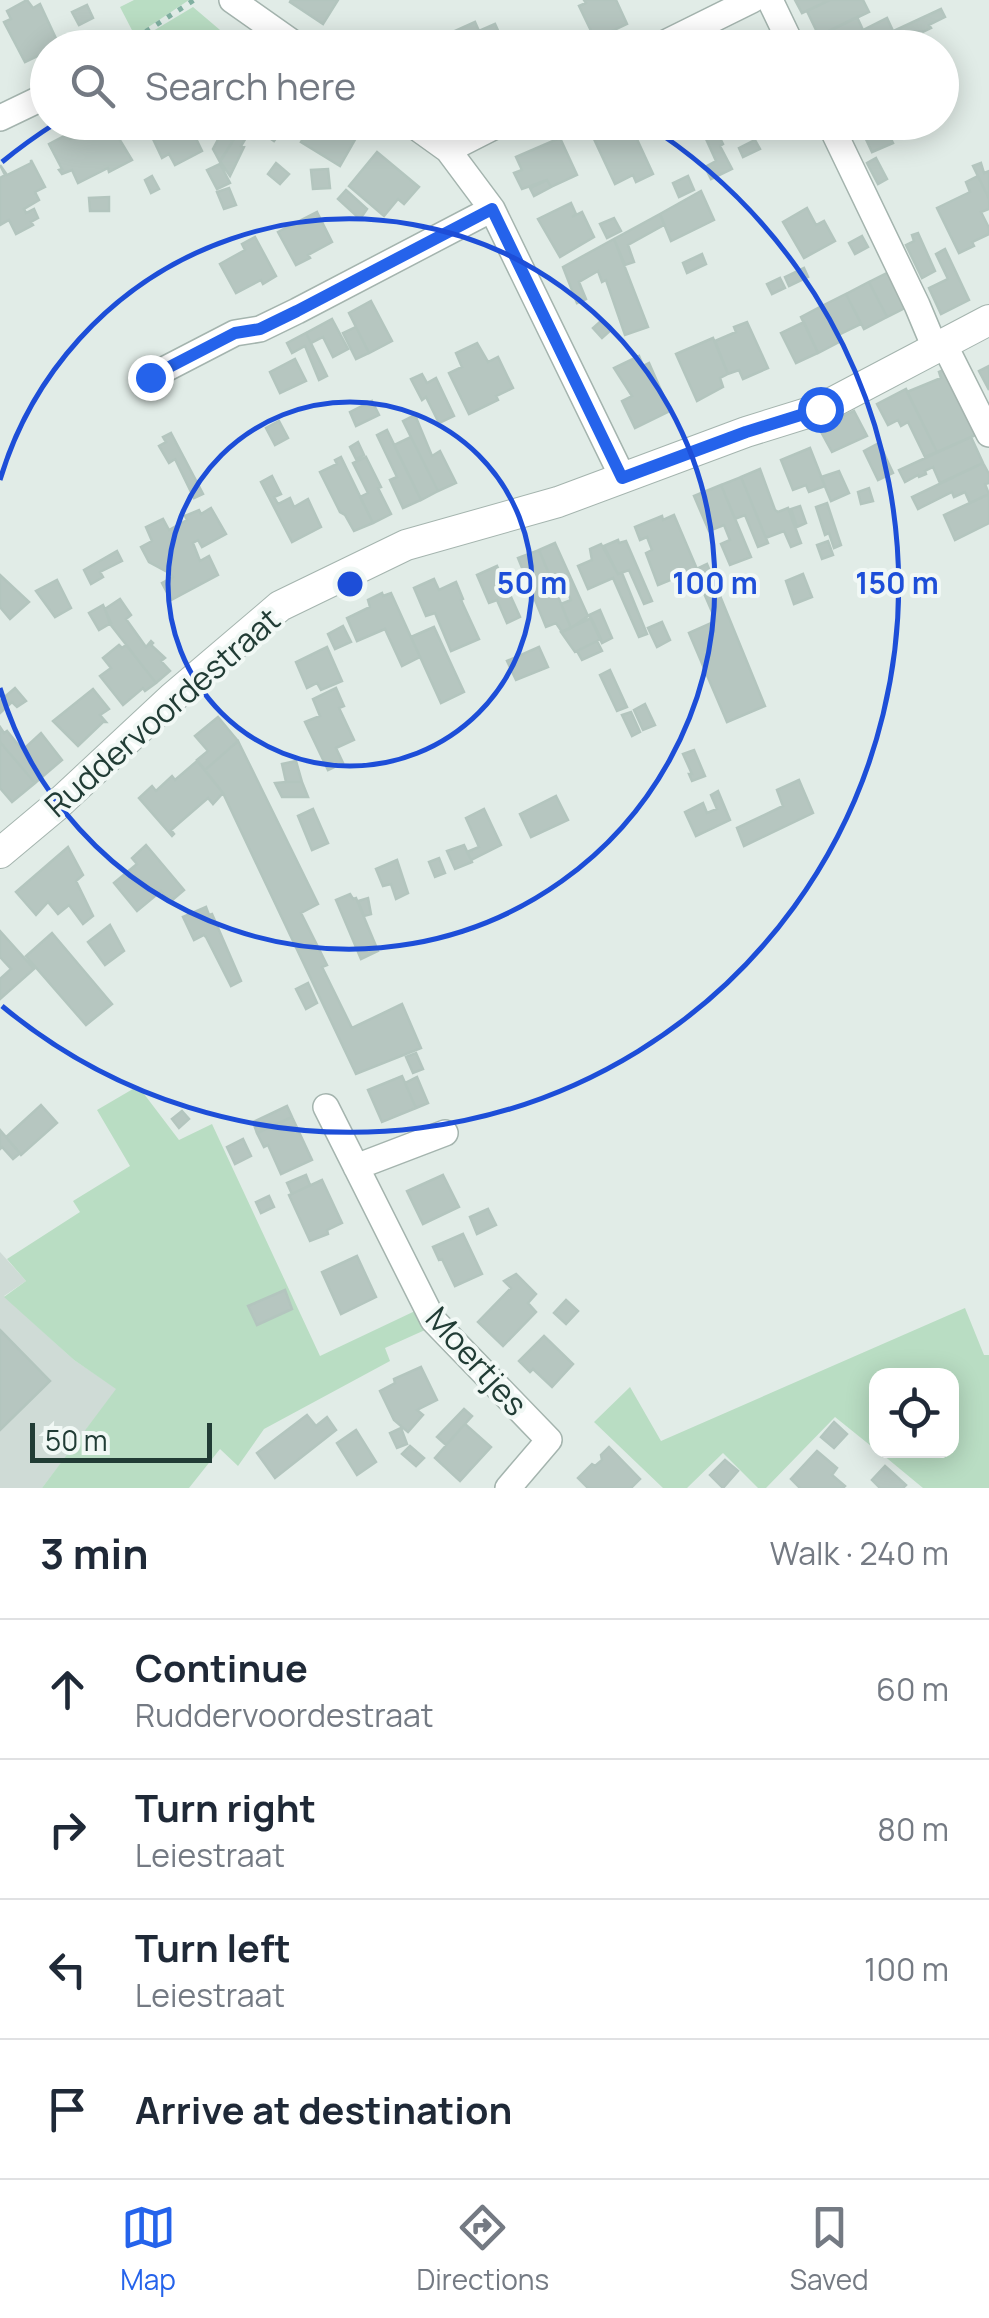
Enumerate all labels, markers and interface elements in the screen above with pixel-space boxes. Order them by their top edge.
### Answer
search box [30,30,959,140]
icon: search [65,58,120,113]
text: Search here [145,59,356,111]
route end [128,355,174,401]
route start [798,387,844,433]
text: 50 m [497,562,567,603]
text: 100 m [672,562,758,603]
text: 150 m [855,562,939,603]
centre of rings [332,566,368,602]
street label: Ruddervoordestraat [35,597,289,827]
street label: Moertjes [416,1297,538,1425]
map controls [869,1368,959,1458]
button: locate [869,1368,959,1458]
scale bar [30,1418,212,1462]
text: 50 m [45,1421,108,1459]
text: 3 min [40,1524,149,1582]
text: Walk · 240 m [770,1531,949,1575]
text: Continue [135,1641,308,1693]
icon: ahead [40,1662,95,1717]
text: 60 m [876,1667,949,1711]
text: Ruddervoordestraat [135,1693,434,1737]
text: Turn right [135,1781,316,1833]
icon: right [40,1802,95,1857]
text: 80 m [877,1807,949,1851]
text: Leiestraat [135,1833,285,1877]
text: Turn left [135,1921,291,1973]
icon: left [40,1942,95,1997]
text: 100 m [864,1947,949,1991]
text: Leiestraat [135,1973,285,2017]
icon: arrive [40,2082,95,2137]
text: Arrive at destination [135,2083,512,2135]
tab: Map [120,2200,176,2298]
tab: Directions [417,2200,549,2298]
tab: Saved [790,2200,869,2298]

